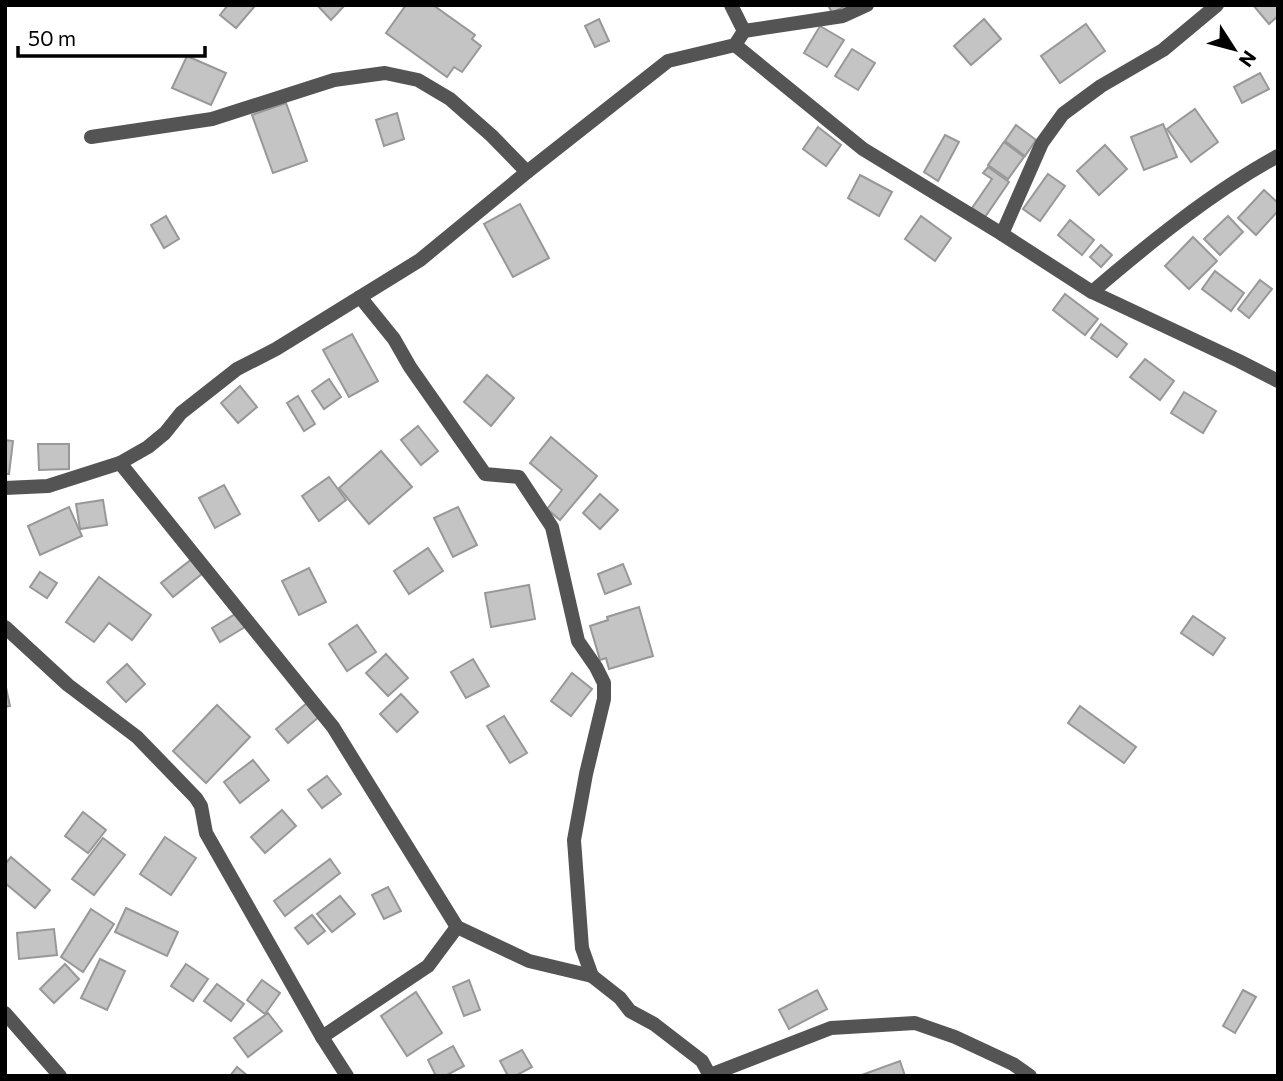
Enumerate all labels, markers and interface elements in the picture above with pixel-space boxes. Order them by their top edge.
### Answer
scale bar [18,14,205,58]
north arrow [1199,14,1269,84]
text: 50 m [28,25,76,50]
text: N [1235,47,1262,72]

